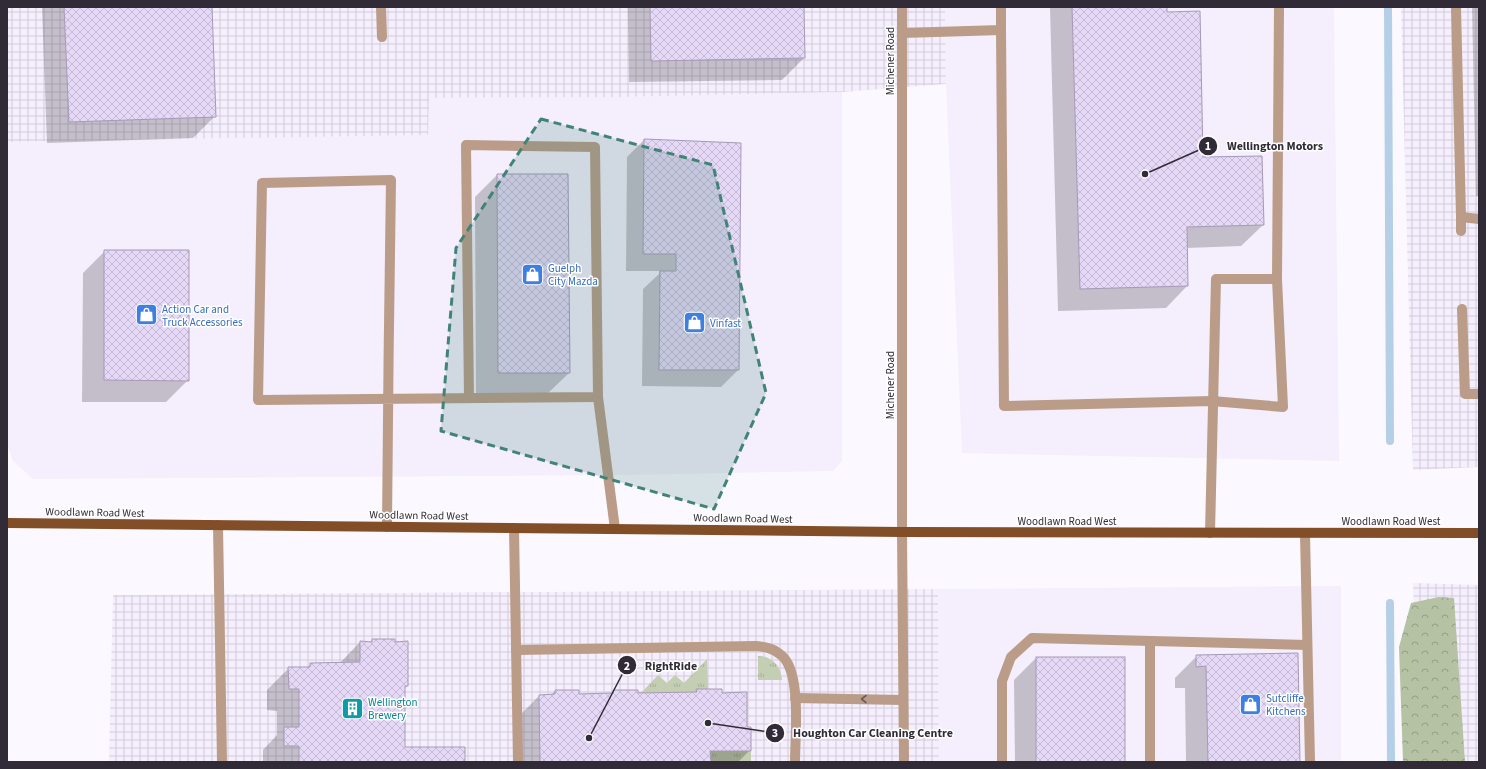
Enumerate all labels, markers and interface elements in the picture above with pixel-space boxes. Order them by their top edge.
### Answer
street label: Michener Road [883,27,898,95]
callout: Wellington Motors [1198,134,1331,158]
text: 1 [1205,138,1211,155]
text: Wellington Motors [1227,138,1323,155]
shop icon: Guelph City Mazda [520,261,546,287]
place label: Guelph City Mazda [548,261,598,289]
shop icon: Action Car and Truck Accessories [134,302,160,328]
place label: Action Car and Truck Accessories [162,302,243,330]
shop icon: Vinfast [681,310,707,336]
place label: Vinfast [710,316,741,331]
street label: Michener Road [883,351,898,419]
street label: Woodlawn Road West [45,504,145,521]
street label: Woodlawn Road West [369,507,469,524]
street label: Woodlawn Road West [693,510,793,527]
street label: Woodlawn Road West [1017,514,1117,529]
street label: Woodlawn Road West [1341,514,1441,529]
callout: RightRide [617,653,705,677]
text: 2 [624,658,630,675]
text: RightRide [645,658,697,675]
shop icon: Sutcliffe Kitchens [1237,691,1263,717]
place label: Sutcliffe Kitchens [1266,691,1306,719]
building icon: Wellington Brewery [339,695,365,721]
place label: Wellington Brewery [368,695,418,723]
one-way arrow [861,695,867,704]
callout: Houghton Car Cleaning Centre [765,721,961,745]
text: 3 [772,725,778,742]
text: Houghton Car Cleaning Centre [793,725,953,742]

